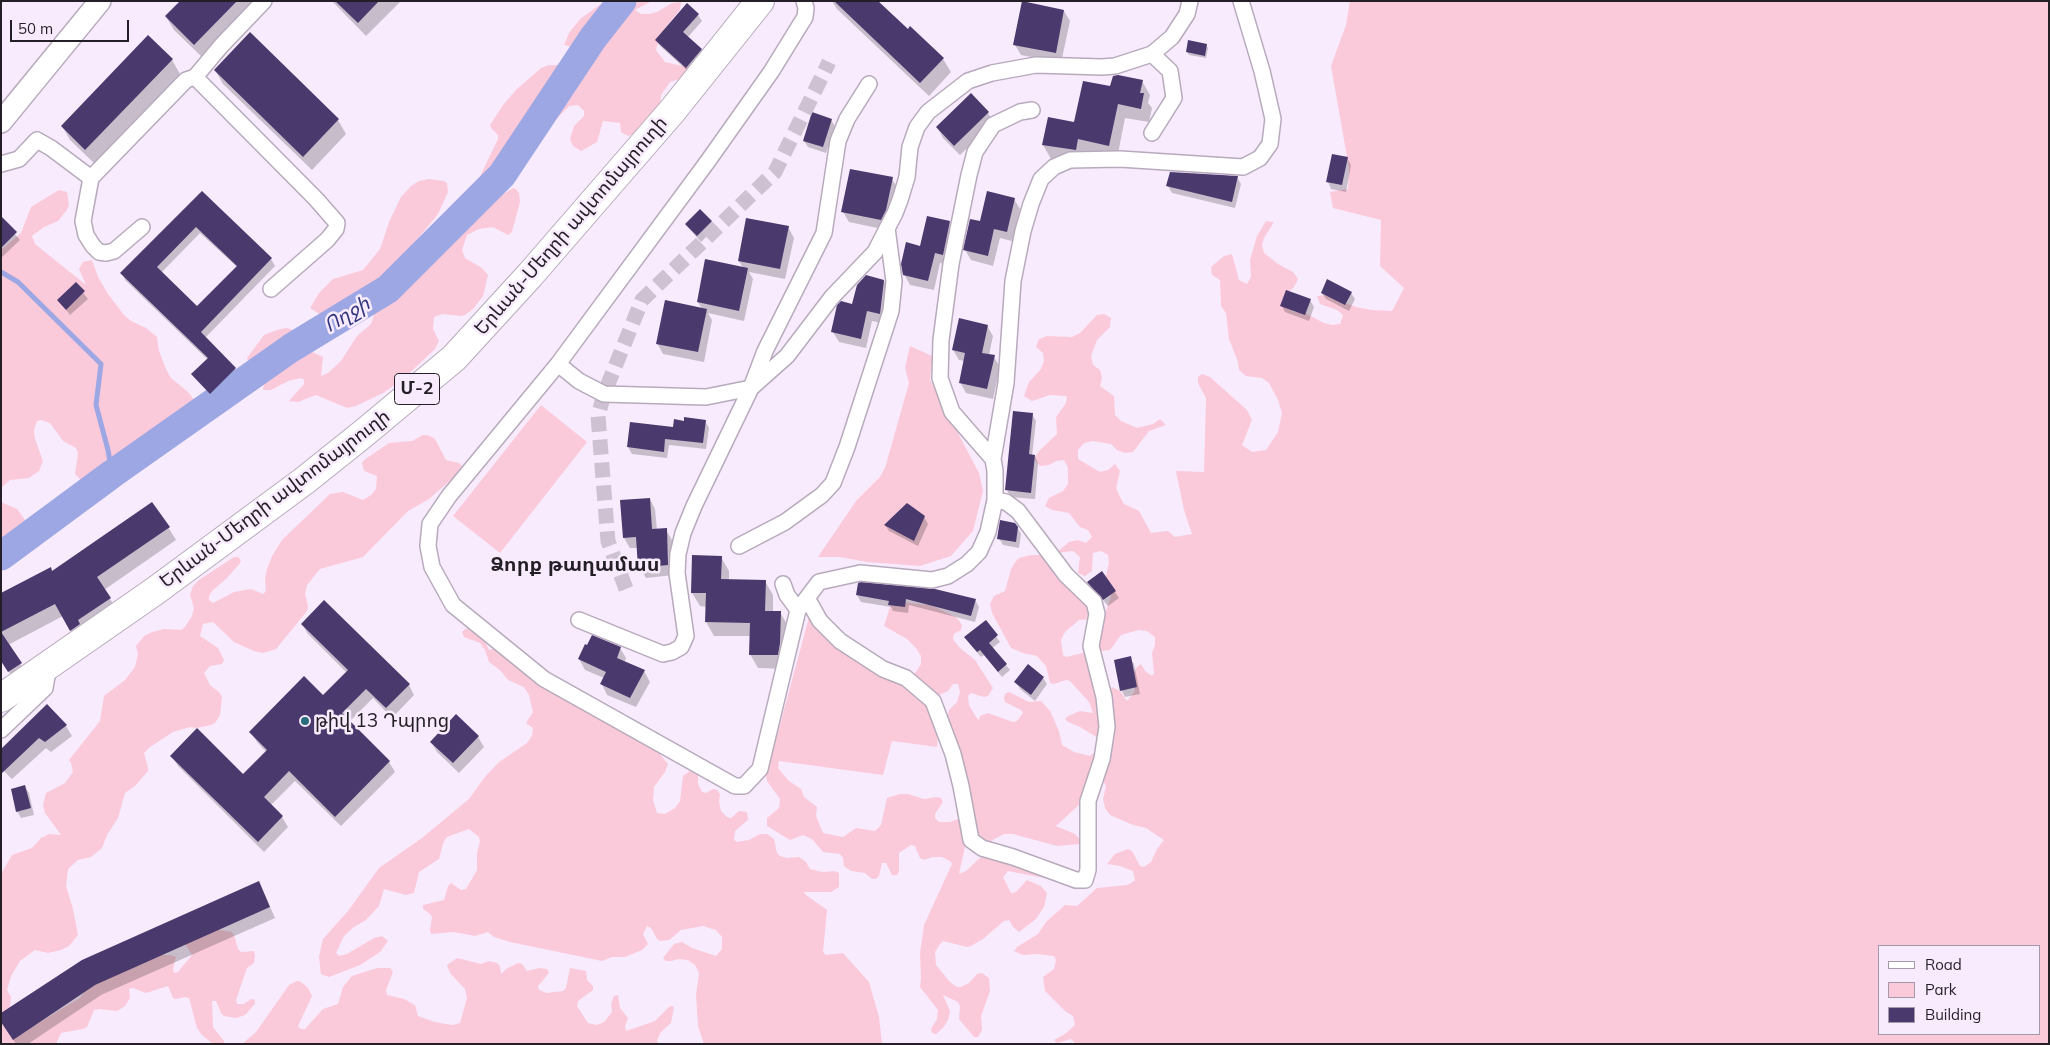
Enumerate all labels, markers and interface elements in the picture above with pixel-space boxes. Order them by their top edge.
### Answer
scale bar [12,10,131,42]
text: 50 m [18,19,53,38]
street label: Երևան-Մեղրի ավտոմայրուղի [470,112,672,340]
water label: Ողջի [320,292,374,338]
road number: Մ-2 [394,374,440,404]
street label: Երևան-Մեղրի ավտոմայրուղի [155,405,395,593]
district label: Ձորք թաղամաս [490,553,660,577]
place label: թիվ 13 Դպրոց [315,710,449,732]
marker: թիվ 13 Դպրոց [299,715,311,727]
legend [1878,945,2040,1035]
text: Road [1925,955,1962,974]
text: Park [1925,980,1957,999]
text: Building [1925,1005,1981,1024]

